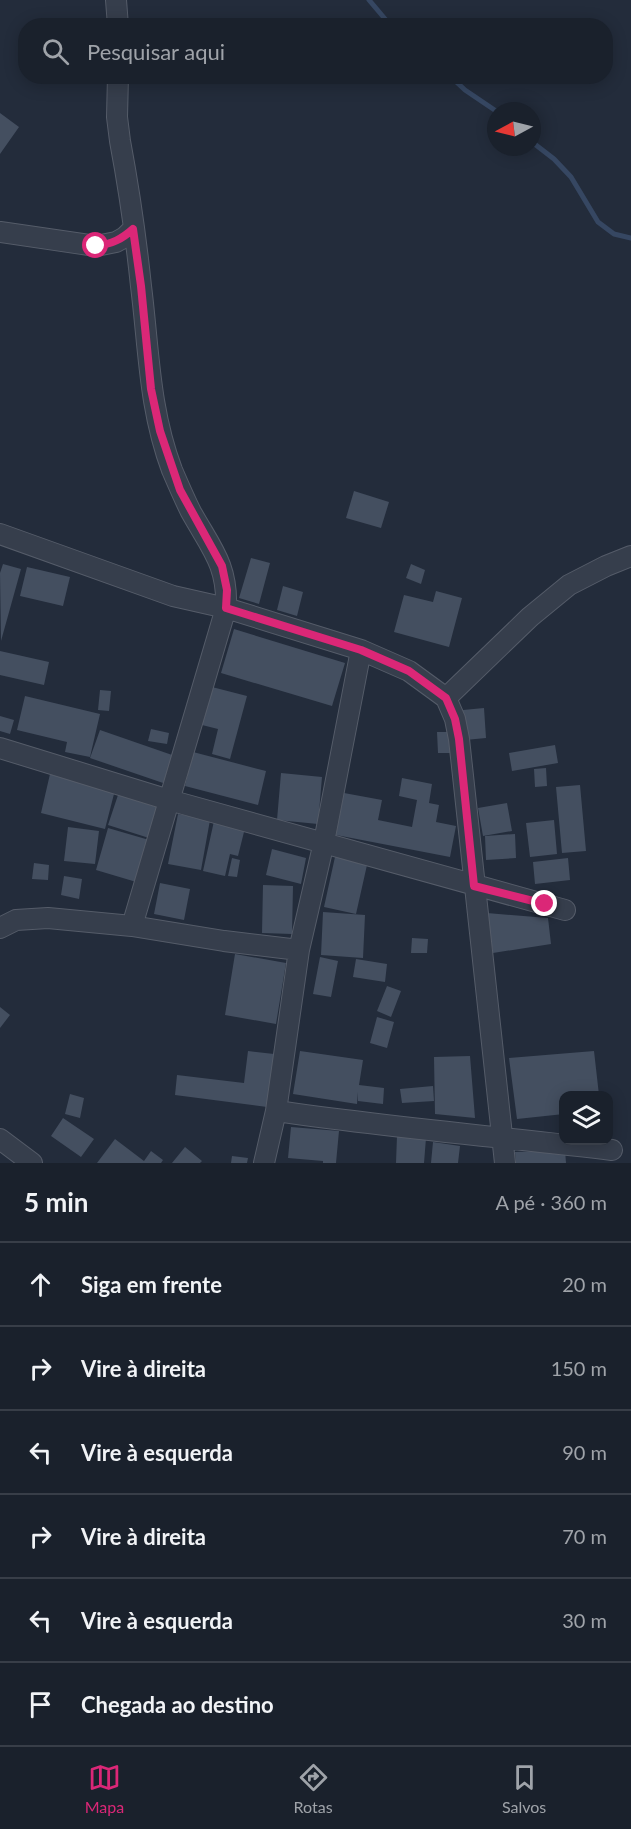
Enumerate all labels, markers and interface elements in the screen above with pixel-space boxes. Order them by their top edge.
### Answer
search box [18,18,613,84]
icon: search [39,35,72,68]
text: Pesquisar aqui [87,38,225,65]
north arrow [487,102,541,156]
route start [82,232,108,258]
route end [531,890,557,916]
map controls [559,1091,613,1145]
button: layers [559,1091,613,1145]
text: 5 min [24,1186,88,1218]
text: A pé · 360 m [495,1190,607,1214]
icon: ahead [24,1268,57,1301]
text: Siga em frente [81,1271,222,1298]
text: 20 m [562,1272,607,1296]
icon: right [24,1352,57,1385]
text: Vire à direita [81,1355,206,1382]
text: 150 m [551,1356,607,1380]
icon: left [24,1436,57,1469]
text: Vire à esquerda [81,1439,233,1466]
text: 90 m [562,1440,607,1464]
icon: right [24,1520,57,1553]
text: Vire à direita [81,1523,206,1550]
text: 70 m [562,1524,607,1548]
icon: left [24,1604,57,1637]
text: Vire à esquerda [81,1607,233,1634]
text: 30 m [562,1608,607,1632]
icon: arrive [24,1688,57,1721]
text: Chegada ao destino [81,1691,274,1718]
tab: Mapa [85,1761,124,1816]
tab: Rotas [294,1761,333,1816]
tab: Salvos [502,1761,546,1816]

